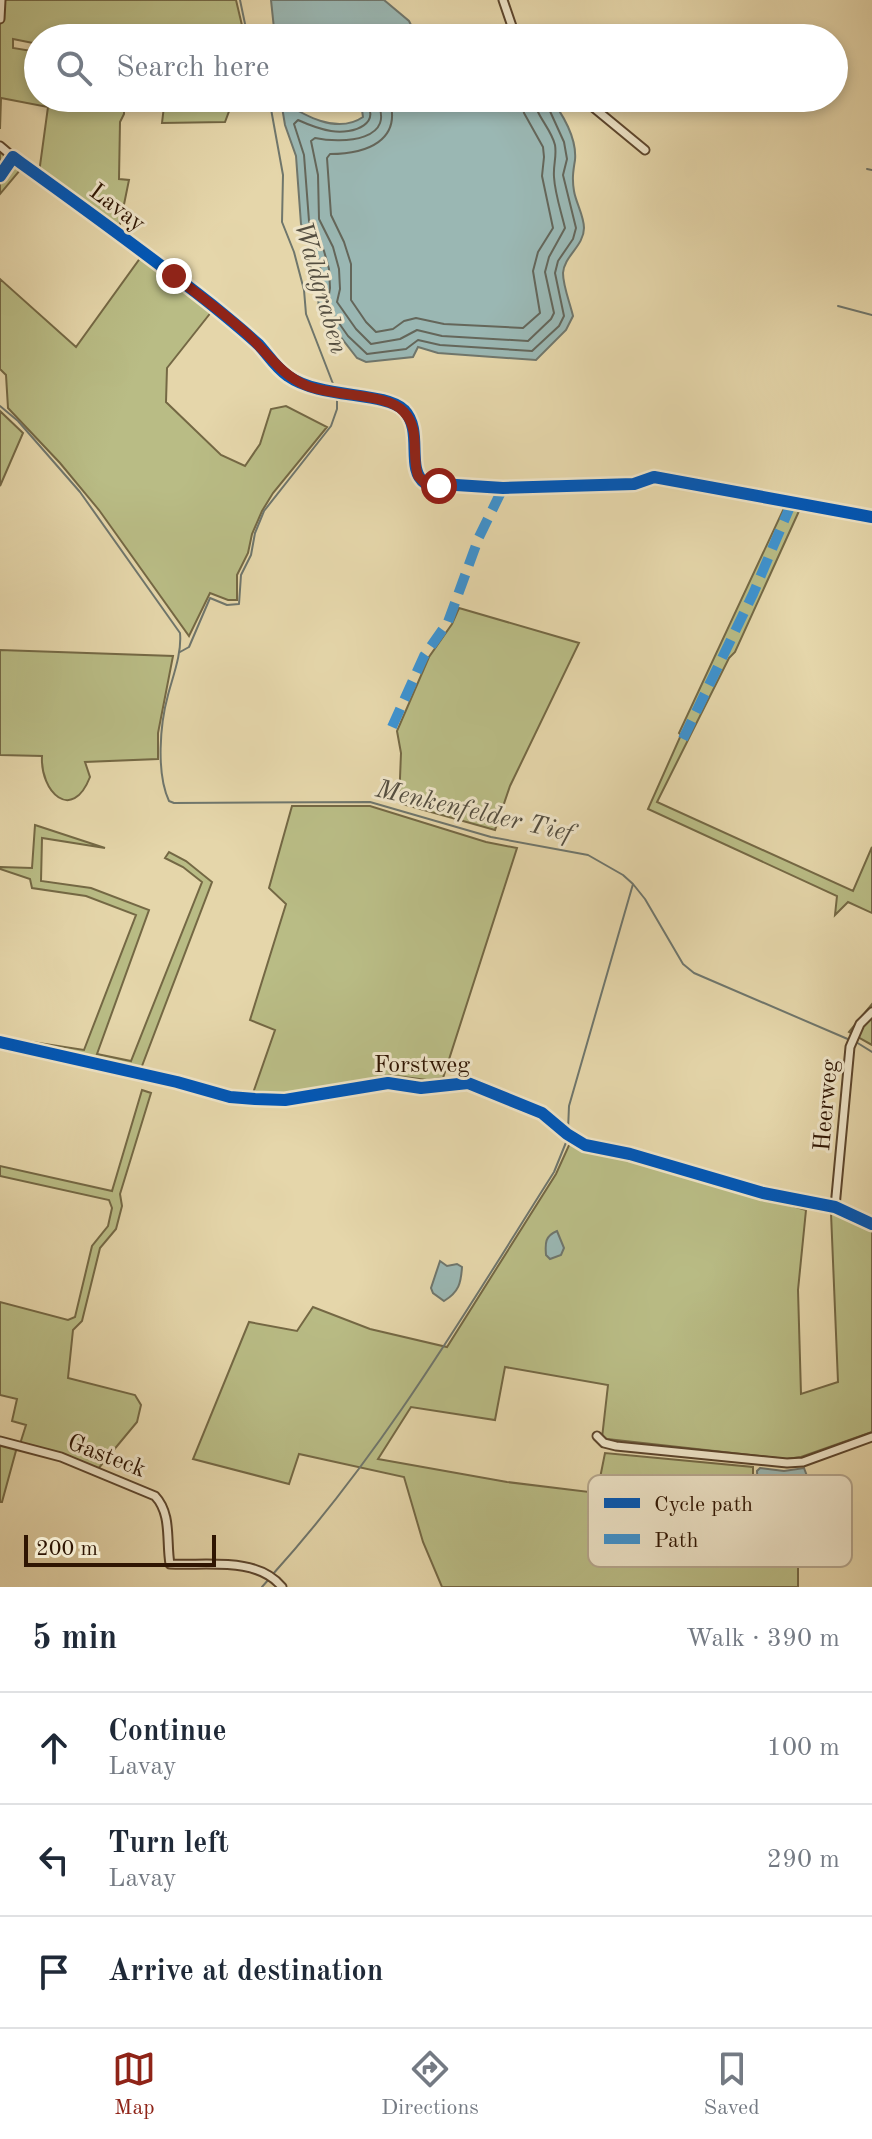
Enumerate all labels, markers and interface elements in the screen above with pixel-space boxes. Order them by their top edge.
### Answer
search box [24,24,848,112]
icon: search [52,46,96,90]
text: Search here [116,53,270,83]
street label: Lavay [84,180,150,237]
water label: Waldgraben [289,218,351,357]
route end [156,258,192,294]
route start [421,468,457,504]
water label: Menkenfelder Tief [372,776,580,848]
street label: Forstweg [374,1054,470,1078]
street label: Heerweg [811,1058,843,1152]
street label: Gasteck [64,1431,149,1483]
legend [588,1475,852,1567]
text: Cycle path [654,1494,753,1516]
text: Path [654,1530,699,1552]
scale bar [24,1531,216,1567]
text: 200 m [36,1538,98,1560]
text: 5 min [32,1622,117,1656]
text: Walk · 390 m [686,1626,840,1652]
text: Continue [108,1717,227,1747]
icon: ahead [32,1726,76,1770]
text: 100 m [767,1735,840,1761]
text: Lavay [108,1754,177,1780]
text: Turn left [108,1829,229,1859]
icon: left [32,1838,76,1882]
text: 290 m [767,1847,840,1873]
text: Lavay [108,1866,177,1892]
icon: arrive [32,1950,76,1994]
text: Arrive at destination [108,1957,383,1987]
tab: Map [112,2047,156,2122]
tab: Directions [381,2047,479,2122]
tab: Saved [704,2047,760,2122]

